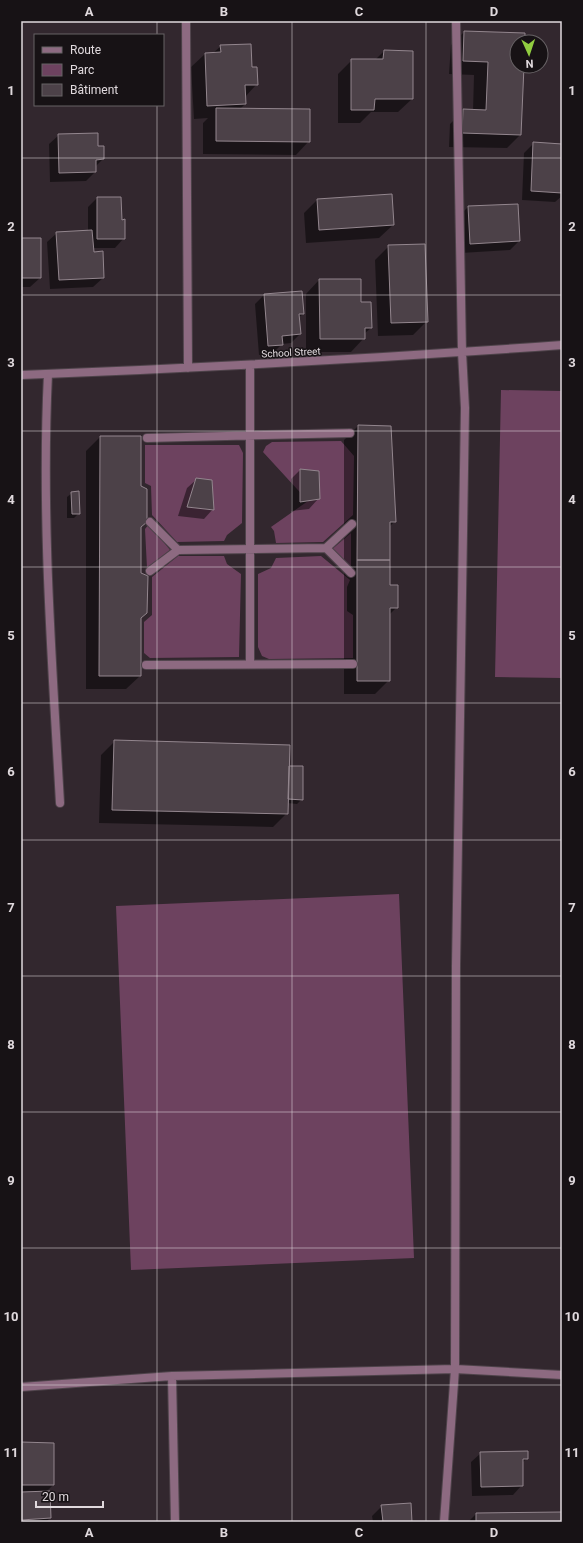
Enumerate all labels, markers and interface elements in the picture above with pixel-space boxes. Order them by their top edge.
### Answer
text: A [85,4,94,19]
text: B [220,4,228,19]
text: C [355,4,364,19]
text: D [490,4,498,19]
legend [34,34,164,106]
north arrow [509,34,549,74]
text: Route [70,43,101,57]
text: N [525,57,534,70]
text: Parc [70,63,94,77]
text: 1 [7,83,15,98]
text: Bâtiment [70,83,118,97]
text: 1 [568,83,576,98]
text: 2 [7,219,15,234]
text: 2 [568,219,576,234]
street label: School Street [261,345,321,360]
text: 3 [7,355,15,370]
text: 3 [568,355,576,370]
text: 4 [7,492,15,507]
text: 4 [568,492,576,507]
text: 5 [7,628,15,643]
text: 5 [568,628,576,643]
text: 6 [7,764,15,779]
text: 6 [568,764,576,779]
text: 7 [7,900,15,915]
text: 7 [568,900,576,915]
text: 8 [7,1037,15,1052]
text: 8 [568,1037,576,1052]
text: 9 [7,1173,15,1188]
text: 9 [568,1173,576,1188]
text: 10 [4,1309,18,1324]
text: 10 [565,1309,579,1324]
text: 11 [4,1445,18,1460]
text: 11 [565,1445,579,1460]
scale bar [36,1483,103,1509]
text: 20 m [42,1490,69,1504]
text: A [85,1525,94,1540]
text: B [220,1525,228,1540]
text: C [355,1525,364,1540]
text: D [490,1525,498,1540]

